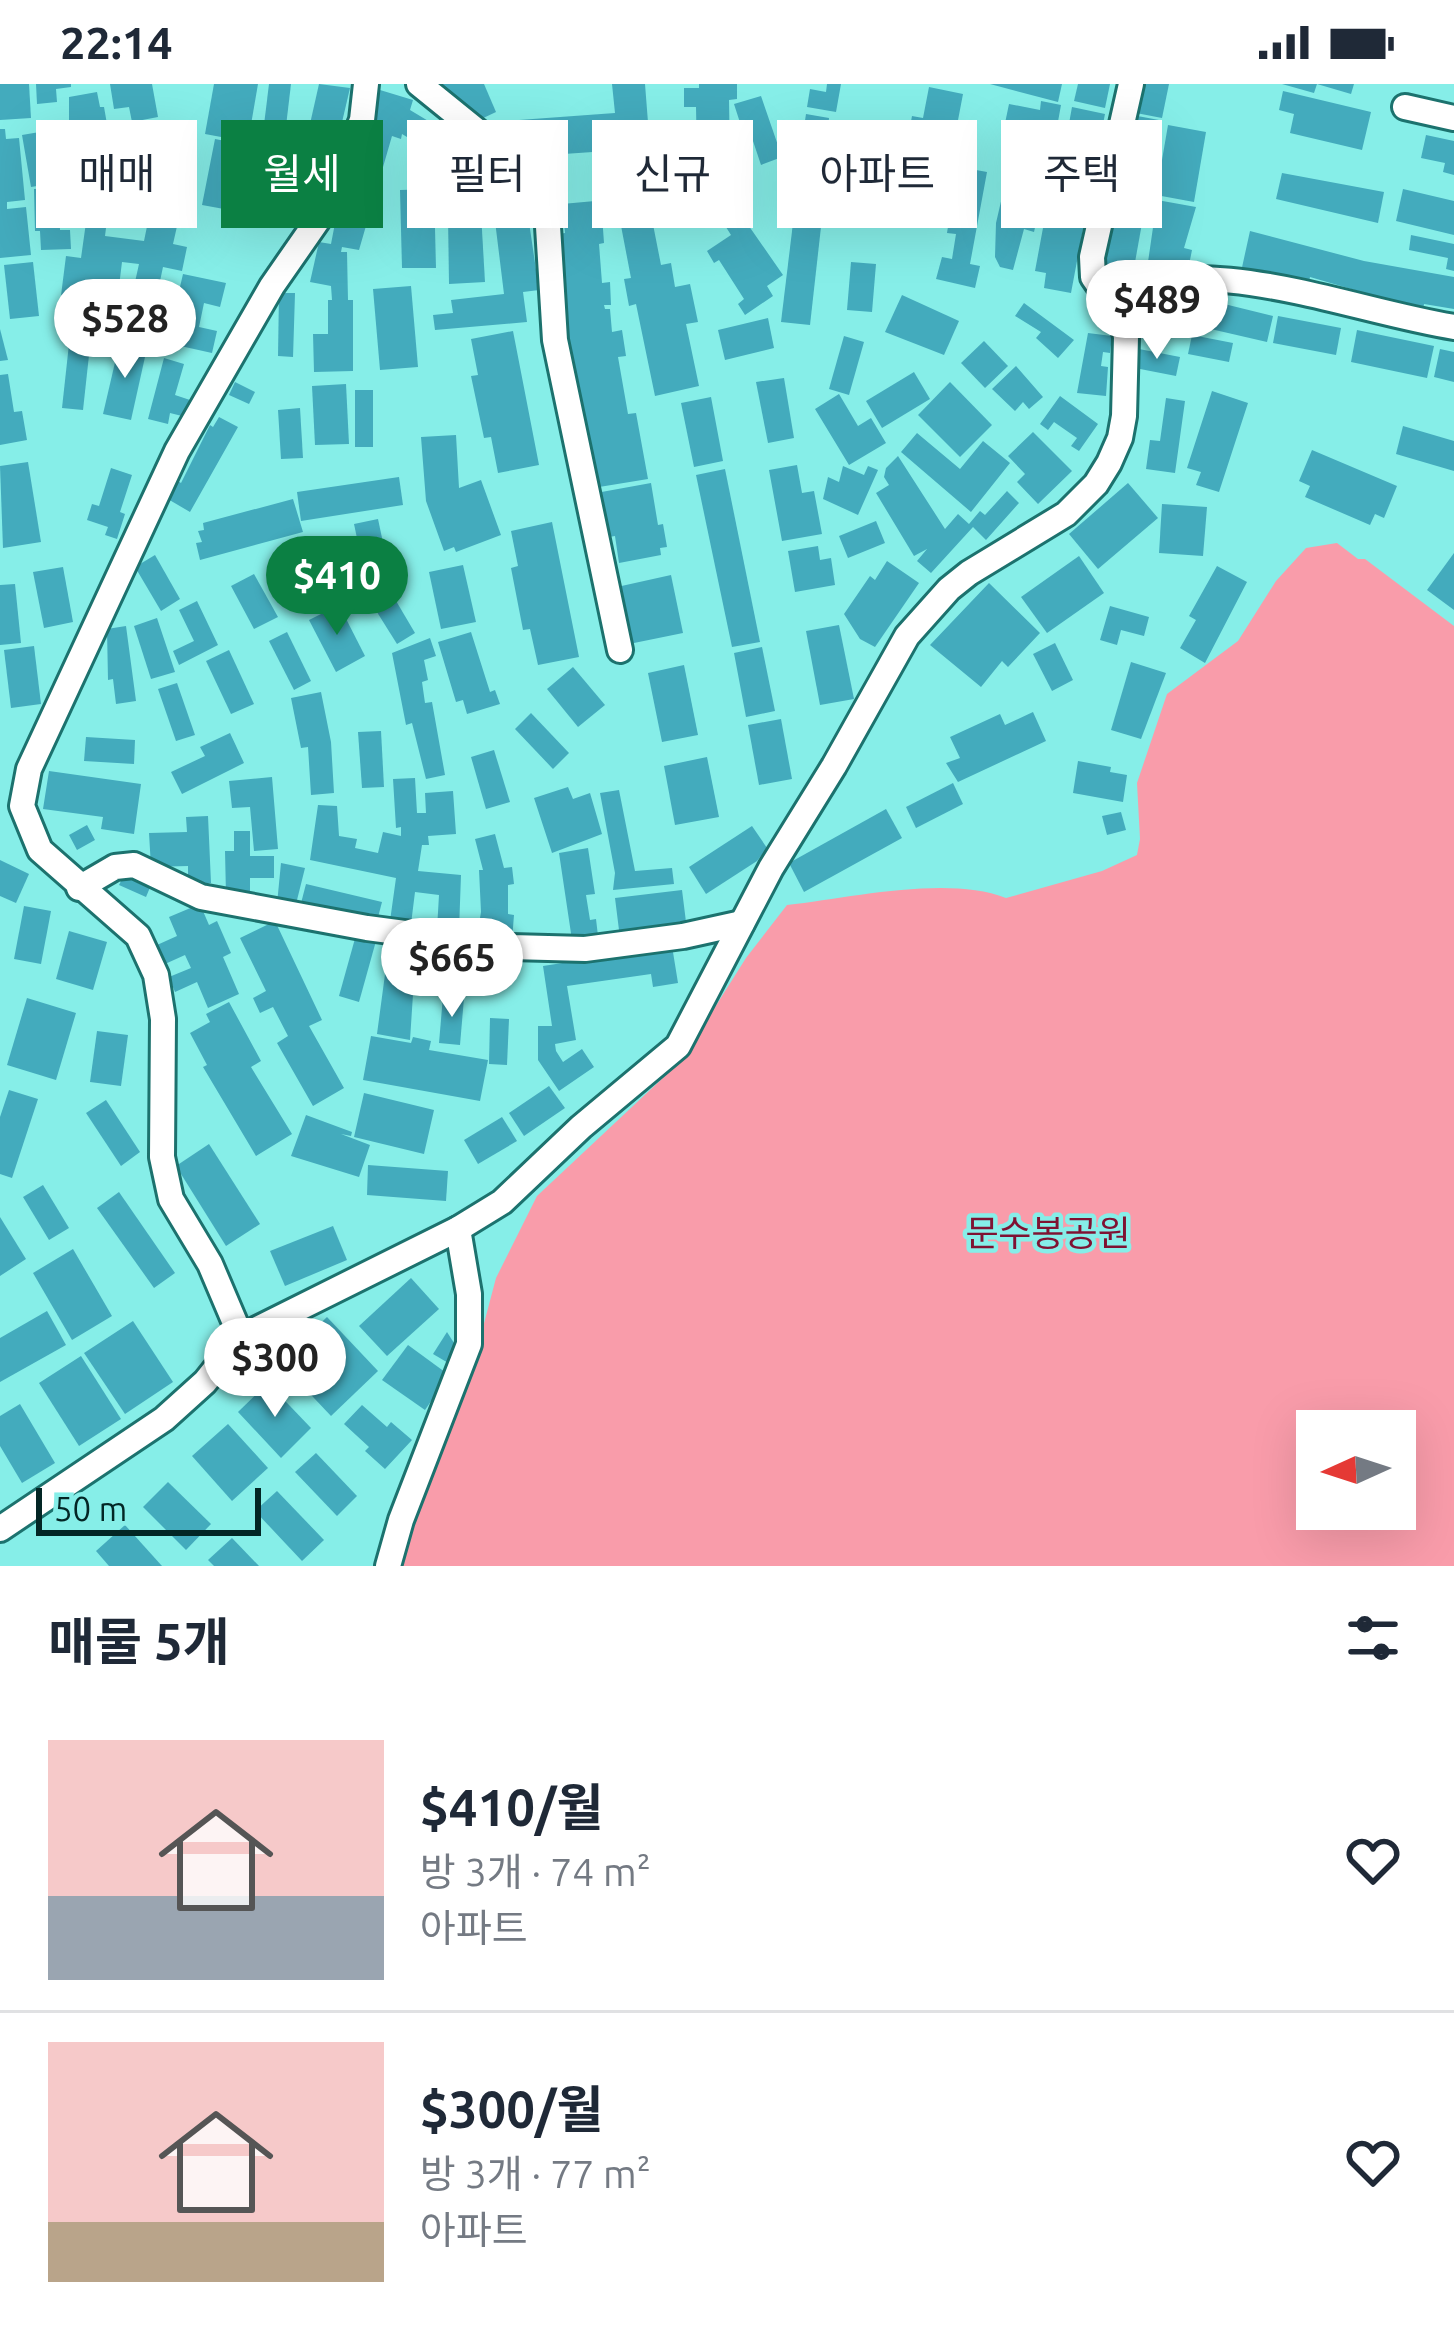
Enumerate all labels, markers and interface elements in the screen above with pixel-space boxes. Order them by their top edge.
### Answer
text: 22:14 [60,17,173,68]
chip: 매매 [36,120,197,228]
chip: 월세 [221,120,383,228]
chip: 필터 [407,120,568,228]
chip: 신규 [592,120,753,228]
chip: 아파트 [777,120,977,228]
chip: 주택 [1001,120,1162,228]
pin: $489 [1086,260,1228,362]
text: $489 [1113,277,1201,320]
pin: $528 [54,279,196,381]
text: $528 [81,296,169,339]
pin: $410 [266,536,408,638]
text: $410 [293,553,381,596]
pin: $665 [381,918,523,1020]
text: $665 [408,935,496,978]
park label: 문수봉공원 [965,1212,1131,1253]
pin: $300 [204,1318,346,1420]
text: $300 [231,1335,319,1378]
north arrow [1296,1410,1416,1530]
map controls [1296,1410,1416,1530]
scale bar [36,1482,261,1535]
text: 50 m [54,1490,127,1527]
icon: filters [1340,1605,1406,1671]
text: 매물 5개 [48,1612,230,1670]
text: $410/월 [420,1778,603,1836]
icon: home [144,1788,288,1932]
icon: heart [1340,1827,1406,1893]
text: 방 3개 · 74 m² [420,1850,651,1893]
text: 아파트 [420,1906,528,1949]
text: $300/월 [420,2080,603,2138]
icon: home [144,2090,288,2234]
icon: heart [1340,2129,1406,2195]
text: 방 3개 · 77 m² [420,2152,651,2195]
text: 아파트 [420,2208,528,2251]

